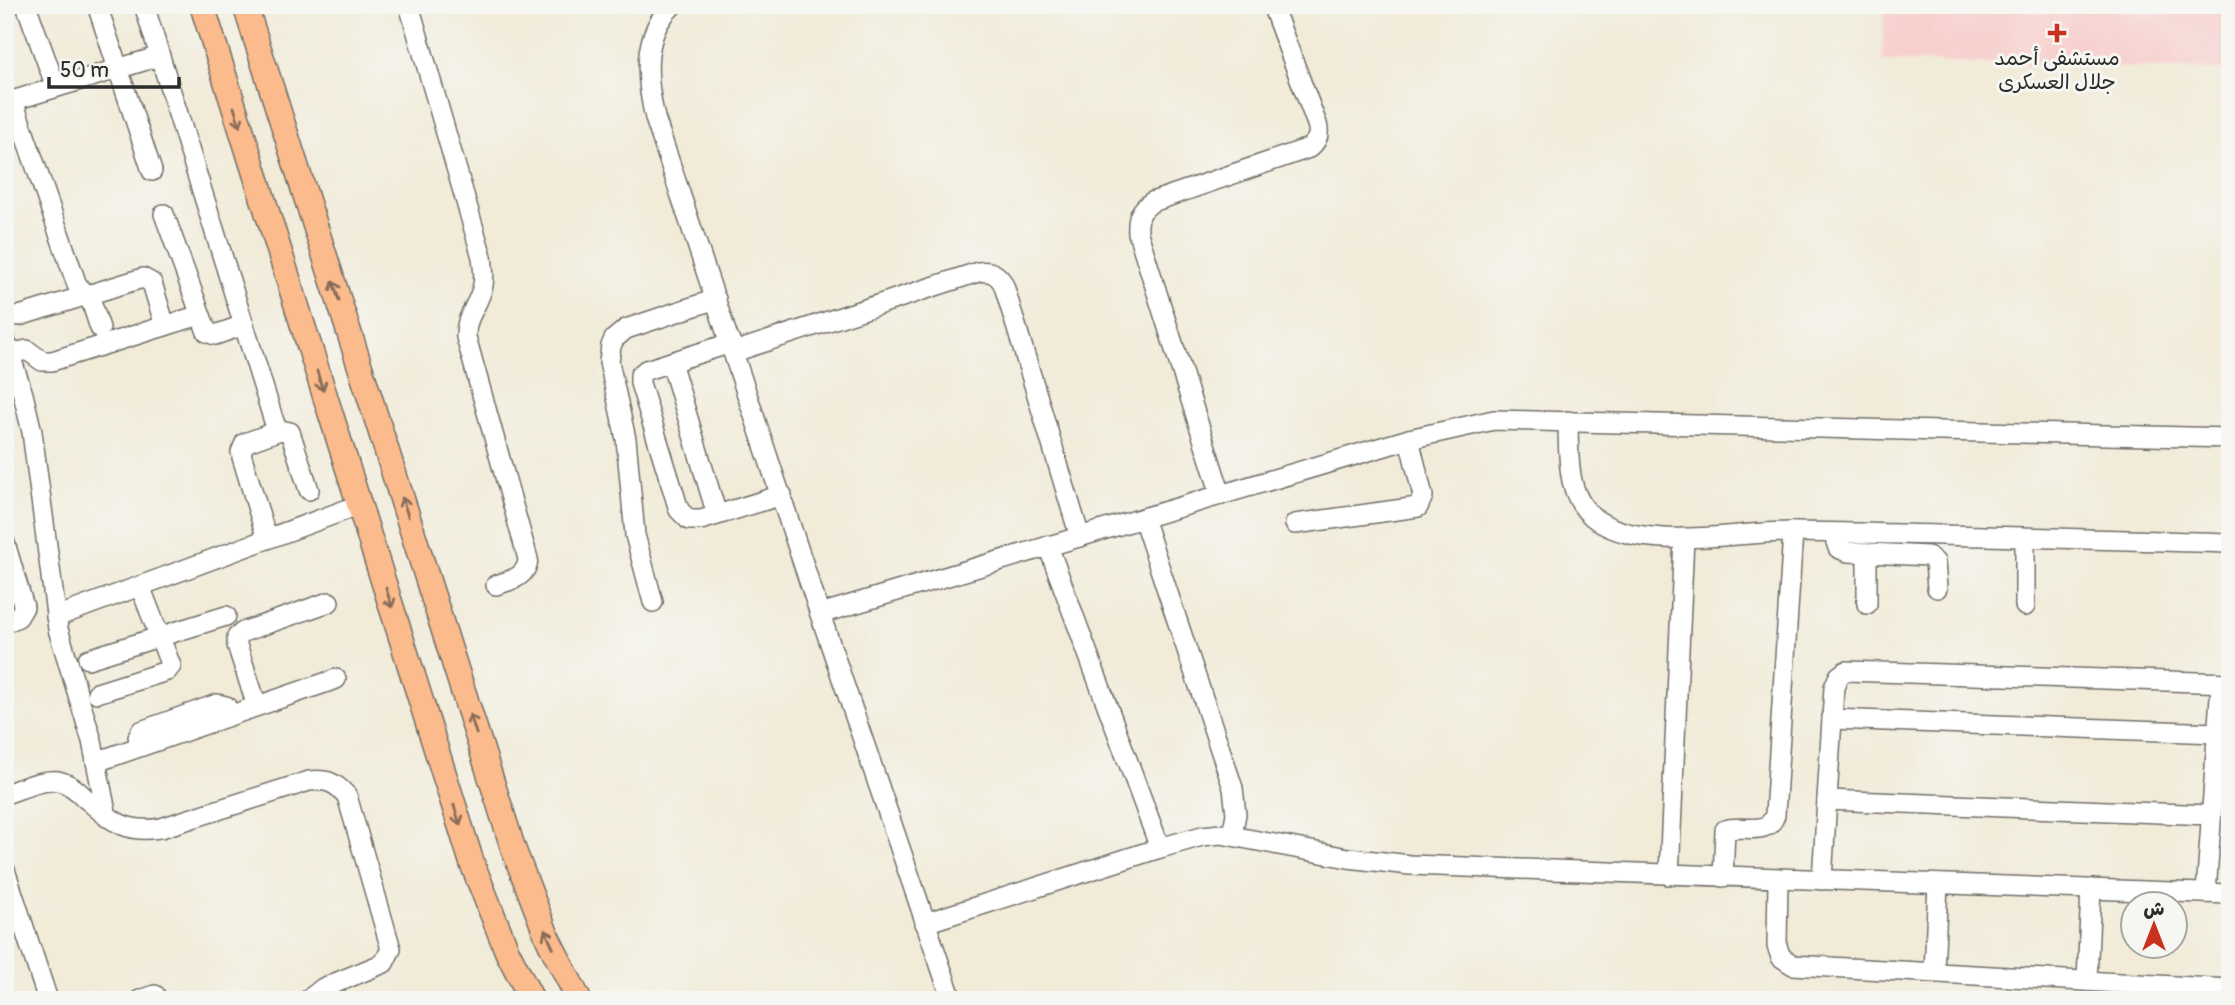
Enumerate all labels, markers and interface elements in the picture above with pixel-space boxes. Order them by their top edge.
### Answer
marker: مستشفى أحمد جلال العسكرى [2047,23,2067,43]
place label: مستشفى أحمد جلال العسكرى [1994,45,2120,96]
scale bar [49,46,178,90]
text: 50 m [60,57,109,84]
one-way arrow [231,106,244,128]
one-way arrow [329,280,341,302]
one-way arrow [315,369,328,391]
one-way arrow [397,497,410,519]
one-way arrow [383,586,396,608]
one-way arrow [466,714,479,736]
one-way arrow [452,803,464,825]
north arrow [2120,890,2190,960]
text: ش [2144,897,2165,921]
one-way arrow [542,929,555,950]

